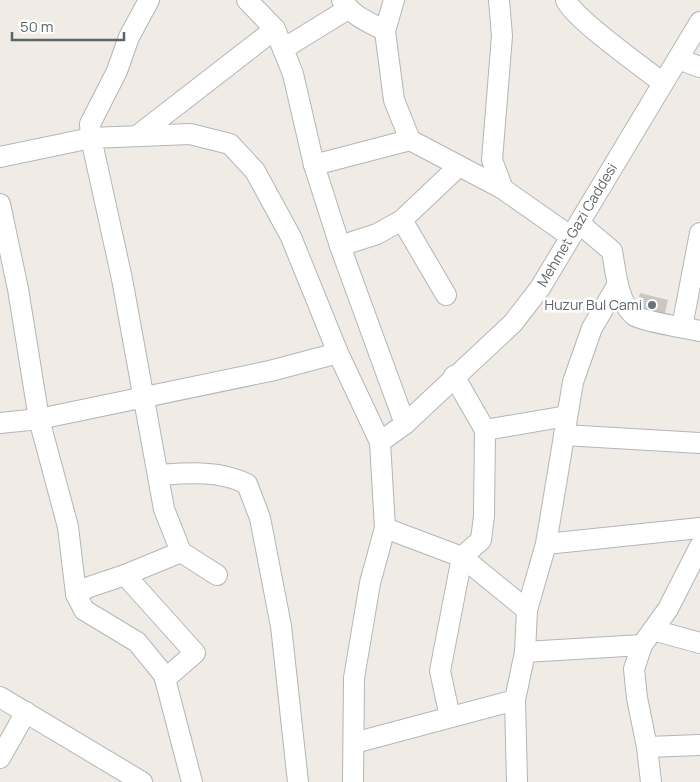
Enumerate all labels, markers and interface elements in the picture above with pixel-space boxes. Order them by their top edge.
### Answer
scale bar [12,10,125,42]
text: 50 m [20,16,54,37]
street label: Mehmet Gazi Caddesi [532,159,621,290]
place label: Huzur Bul Cami [545,295,642,314]
marker: Huzur Bul Cami [646,299,658,311]

